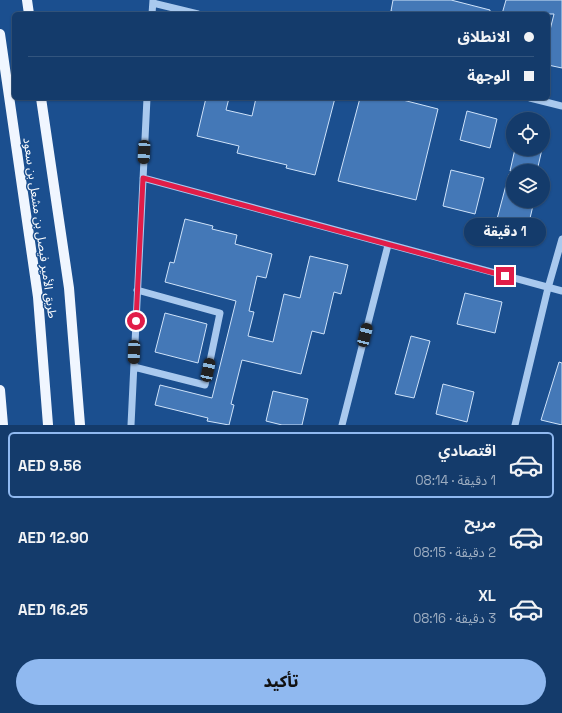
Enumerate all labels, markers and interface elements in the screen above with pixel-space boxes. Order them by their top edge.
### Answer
text: الانطلاق [458,27,510,46]
text: الوجهة [467,66,510,85]
map controls [506,112,550,208]
button: locate [506,112,550,156]
street label: طريق الأمير فيصل بن مشعل بن سعود [19,137,61,319]
car [137,140,151,164]
button: layers [506,164,550,208]
callout: 1 دقيقة [464,218,546,246]
text: 1 دقيقة [483,223,527,240]
route end [496,267,514,285]
route start [127,312,145,330]
car [356,322,374,348]
car [128,340,140,364]
car [200,357,216,383]
text: اقتصادي [438,441,496,460]
icon: car [508,447,544,483]
text: AED 9.56 [18,456,81,475]
text: 1 دقيقة · 08:14 [415,472,496,489]
text: مريح [464,513,496,532]
icon: car [508,519,544,555]
text: AED 12.90 [18,528,89,547]
text: 2 دقيقة · 08:15 [413,544,496,561]
text: XL [478,586,496,605]
icon: car [508,591,544,627]
text: AED 16.25 [18,600,88,619]
text: 3 دقيقة · 08:16 [413,610,496,627]
button: تأكيد [16,659,546,705]

